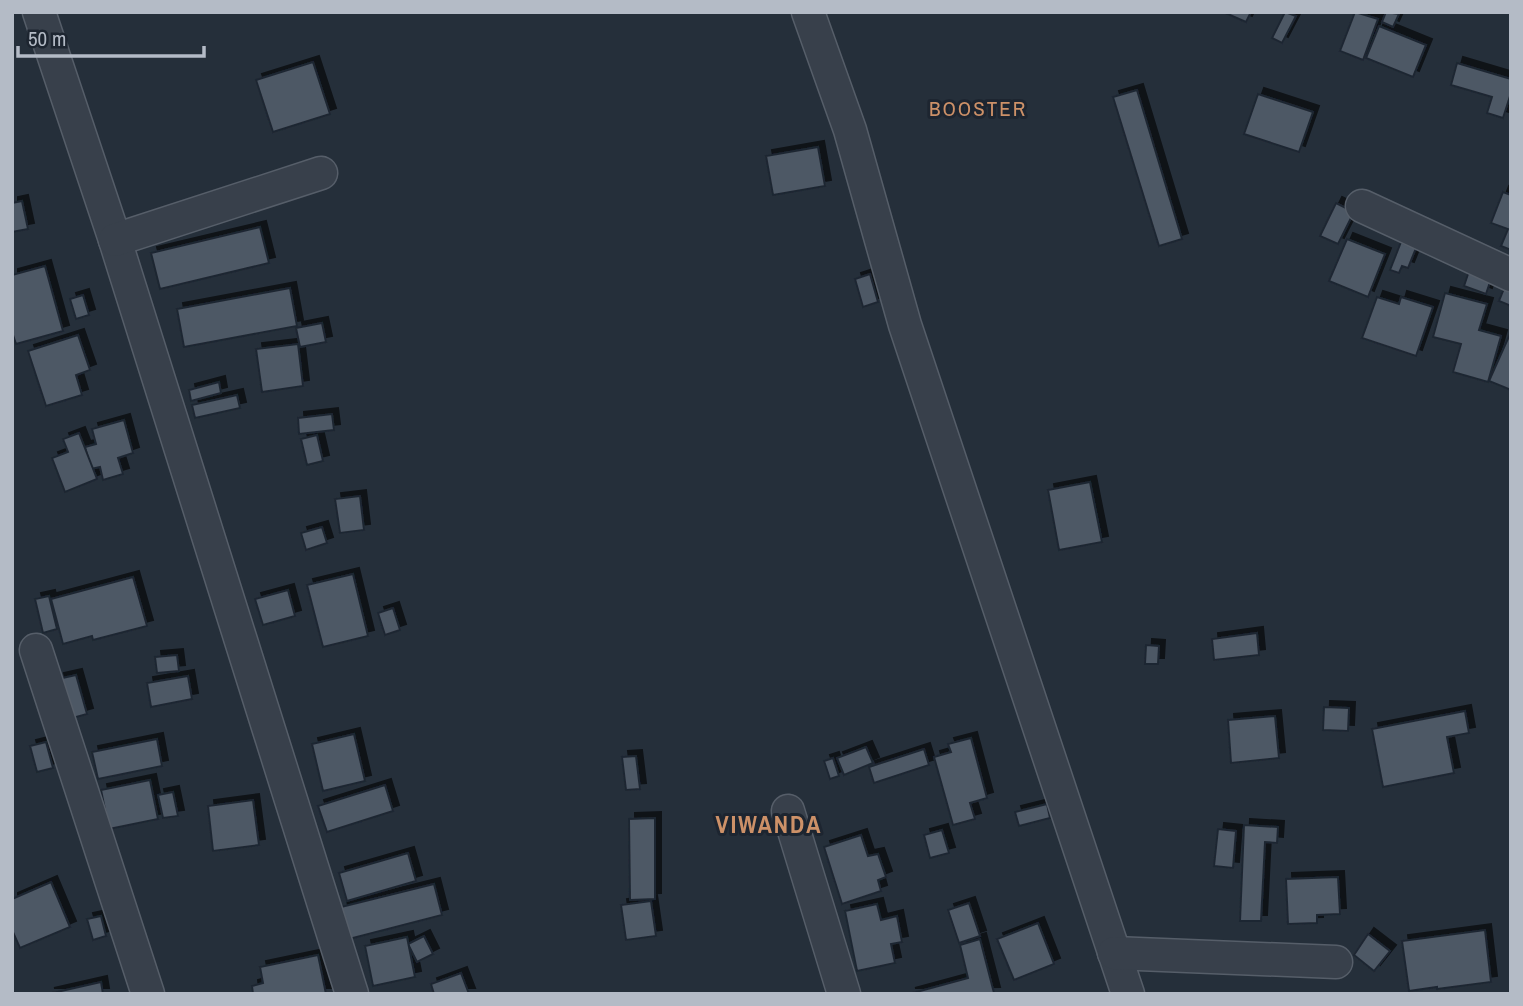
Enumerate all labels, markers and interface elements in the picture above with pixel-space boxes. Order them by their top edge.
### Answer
scale bar [18,14,203,58]
text: 50 m [28,24,66,53]
district label: BOOSTER [929,94,1027,123]
district label: VIWANDA [716,808,822,840]

